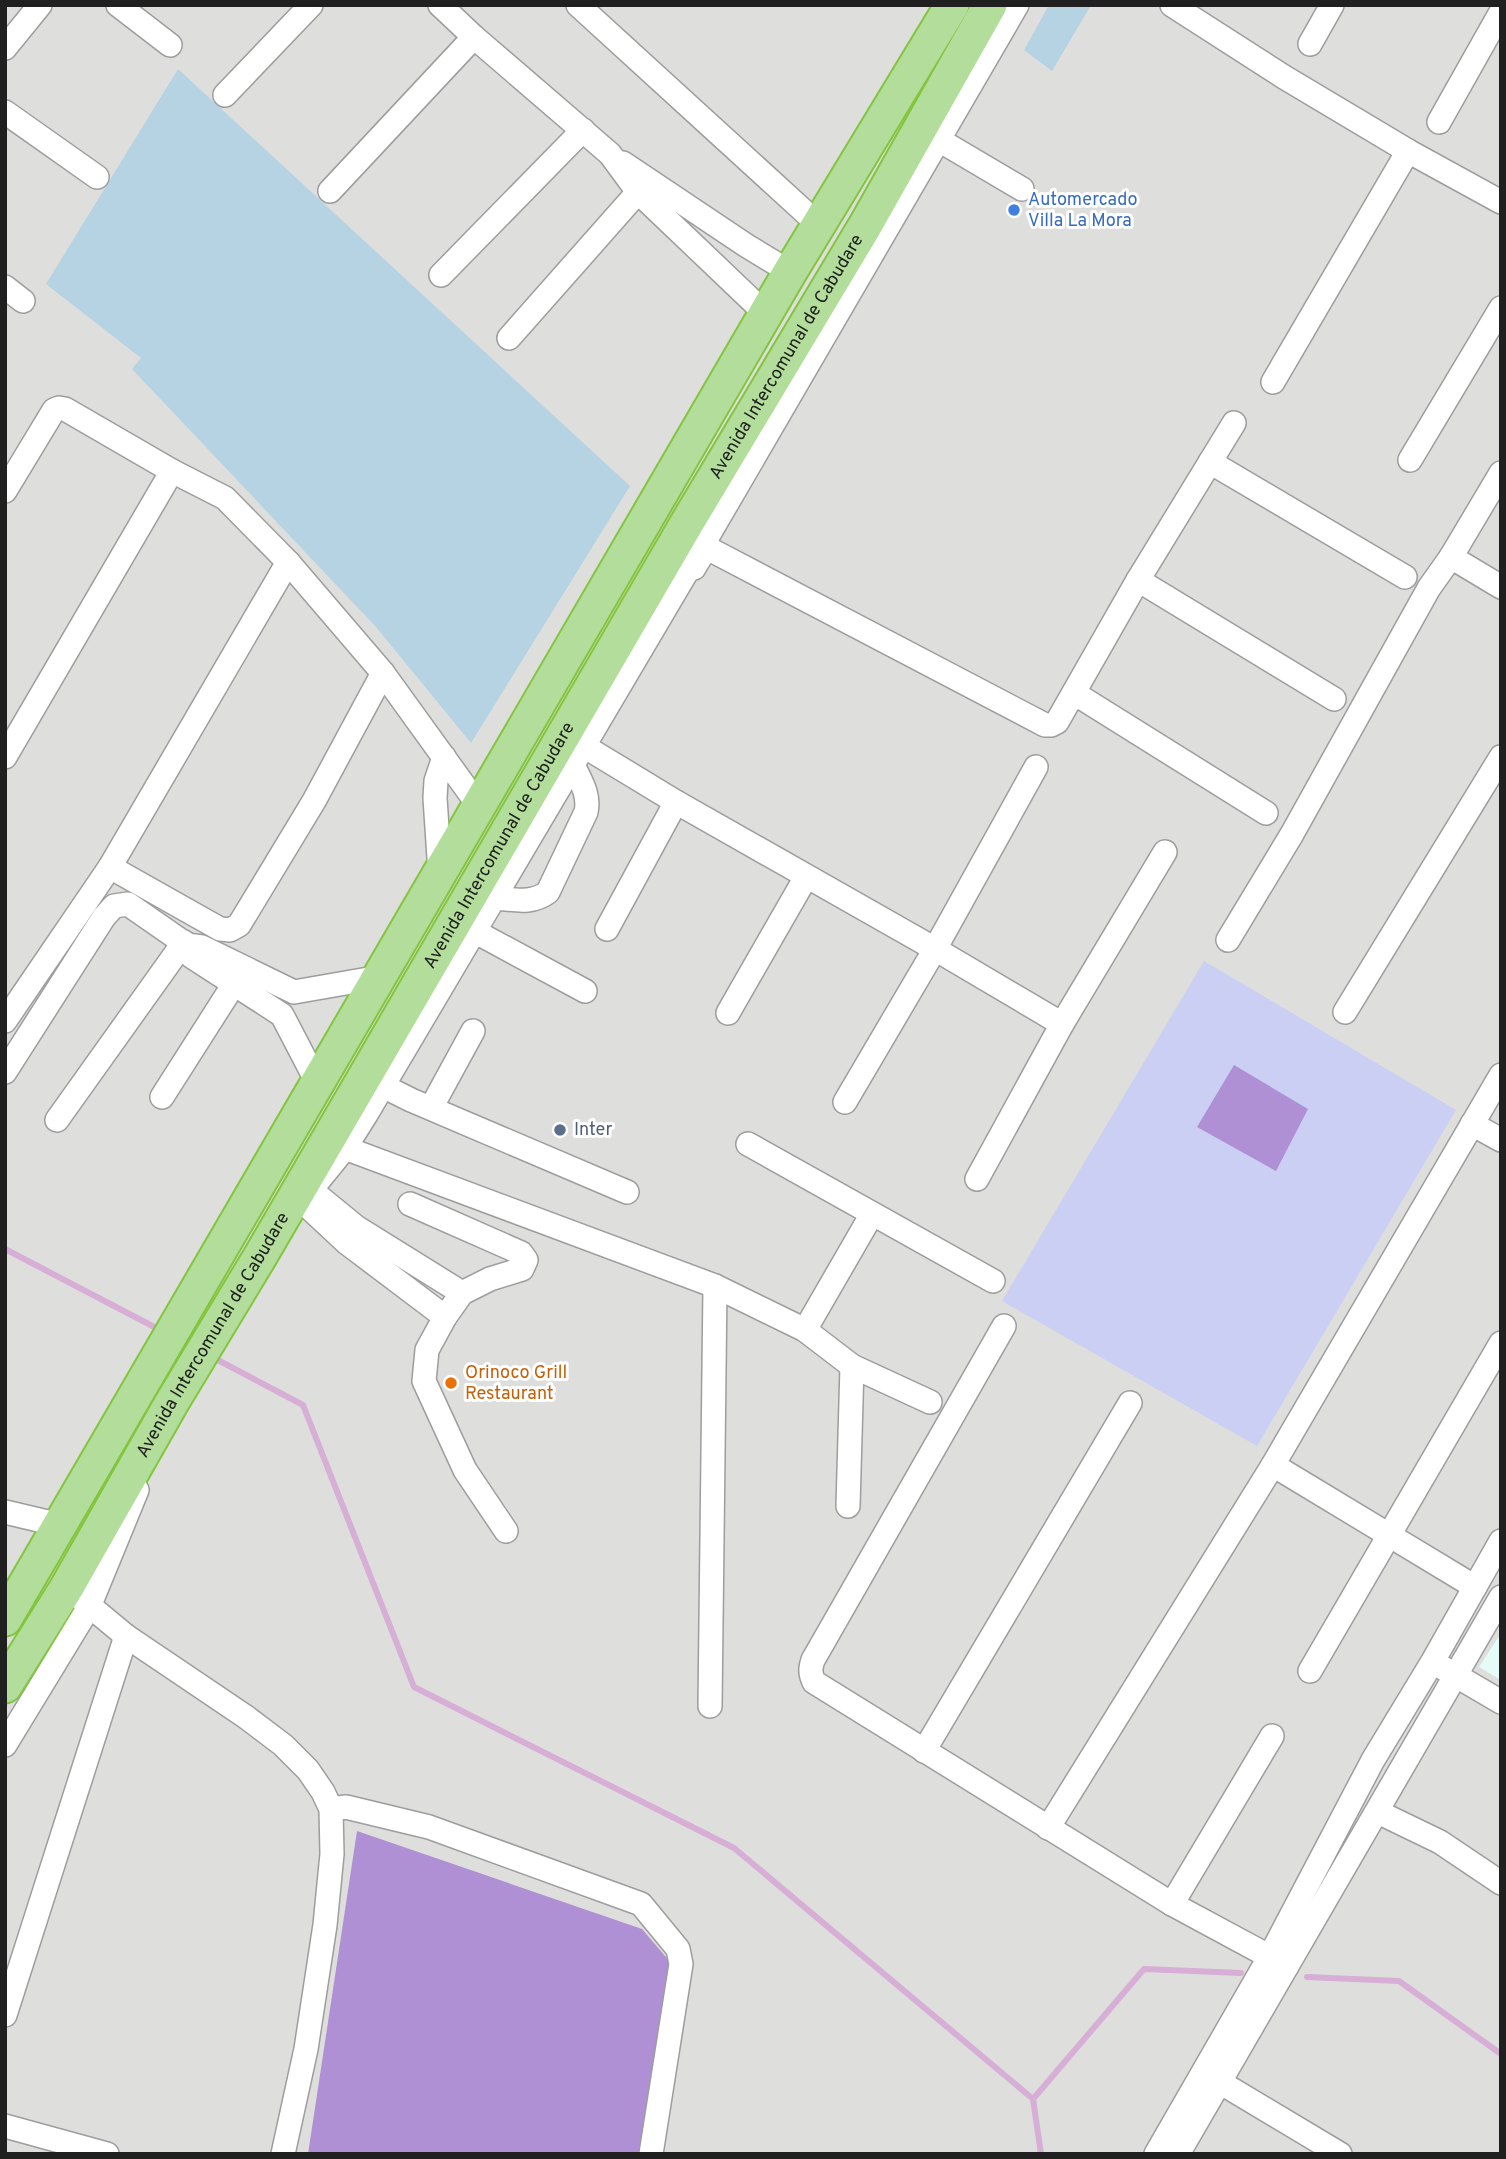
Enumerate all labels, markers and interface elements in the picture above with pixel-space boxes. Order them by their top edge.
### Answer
place label: Automercado Villa La Mora [1028,189,1138,233]
marker: Automercado Villa La Mora [1006,202,1022,218]
street label: Avenida Intercomunal de Cabudare [704,230,869,484]
street label: Avenida Intercomunal de Cabudare [418,718,580,973]
place label: Inter [574,1119,612,1142]
marker: Inter [552,1122,568,1138]
street label: Avenida Intercomunal de Cabudare [131,1208,295,1462]
place label: Orinoco Grill Restaurant [465,1362,567,1406]
marker: Orinoco Grill Restaurant [443,1375,459,1391]

